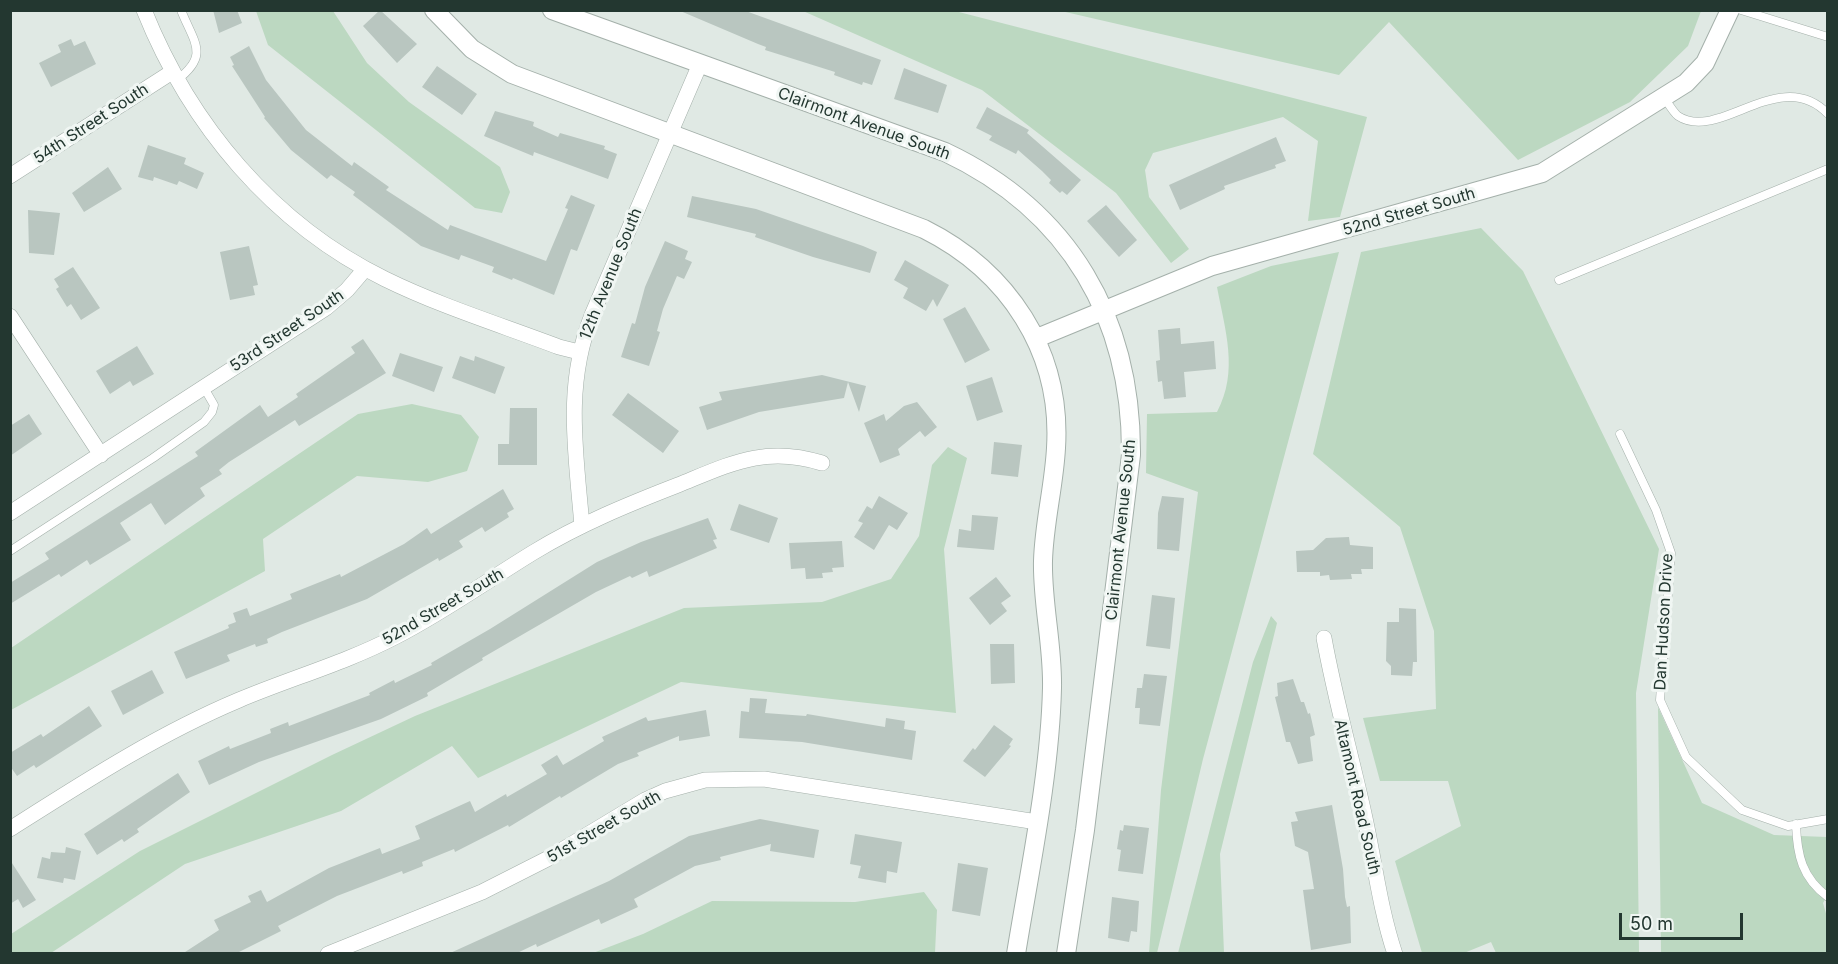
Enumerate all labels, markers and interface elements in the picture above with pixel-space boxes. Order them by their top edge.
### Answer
street label: 54th Street South [30,80,152,168]
street label: Clairmont Avenue South [775,84,953,164]
street label: 52nd Street South [1341,184,1477,240]
street label: 12th Avenue South [576,205,646,343]
street label: 53rd Street South [226,286,348,376]
street label: Clairmont Avenue South [1102,438,1140,622]
street label: Dan Hudson Drive [1651,553,1677,691]
street label: 52nd Street South [379,564,507,650]
street label: Altamont Road South [1330,717,1384,877]
street label: 51st Street South [544,787,664,867]
scale bar [1622,901,1746,939]
text: 50 m [1630,913,1673,934]

